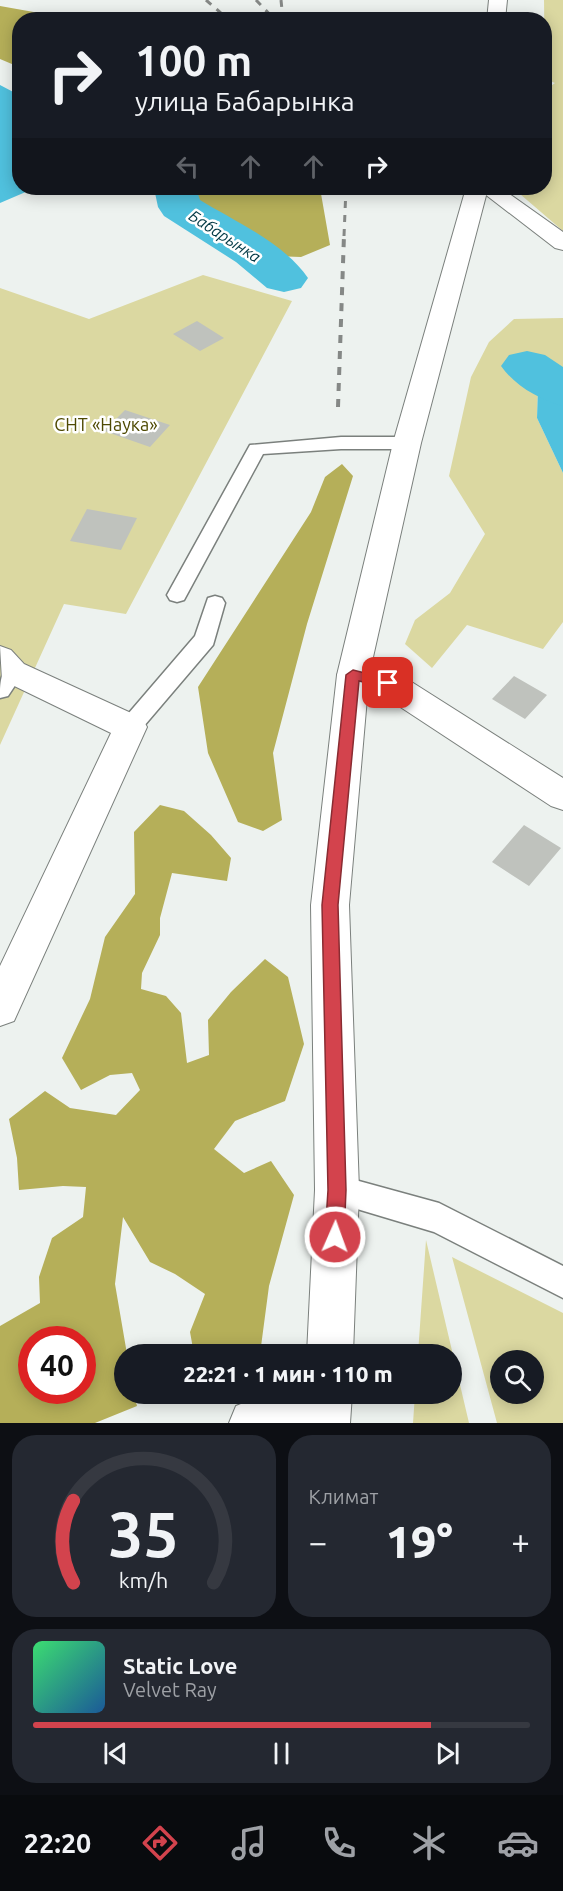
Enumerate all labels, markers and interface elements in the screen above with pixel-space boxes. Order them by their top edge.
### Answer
icon: right [36,36,114,114]
text: 100 m [135,37,252,84]
text: улица Бабарынка [135,86,355,116]
icon: left [171,150,204,183]
icon: ahead [234,150,267,183]
icon: ahead [297,150,330,183]
icon: right [360,150,393,183]
water label: Бабарынка [186,206,264,266]
park label: СНТ «Наука» [54,414,158,434]
pin [362,657,413,708]
icon: arrive [371,666,404,699]
position arrow [303,1205,367,1269]
speed limit sign: 40 [18,1326,96,1404]
map controls [490,1350,544,1404]
button: search [490,1350,544,1404]
text: 22:21 · 1 мин · 110 m [183,1361,393,1386]
text: Климат [309,1485,378,1508]
text: 35 [109,1499,179,1569]
text: 19° [386,1516,453,1567]
text: − [309,1523,327,1560]
text: + [511,1523,530,1560]
text: km/h [119,1568,168,1592]
text: Static Love [123,1653,238,1678]
text: Velvet Ray [123,1678,217,1701]
icon: previous [99,1737,132,1770]
icon: pause [265,1737,298,1770]
icon: next [431,1737,464,1770]
icon: directions [139,1822,181,1864]
icon: music [228,1822,270,1864]
icon: phone [318,1822,360,1864]
icon: climate [408,1822,450,1864]
icon: car [497,1822,539,1864]
text: 22:20 [24,1828,91,1858]

